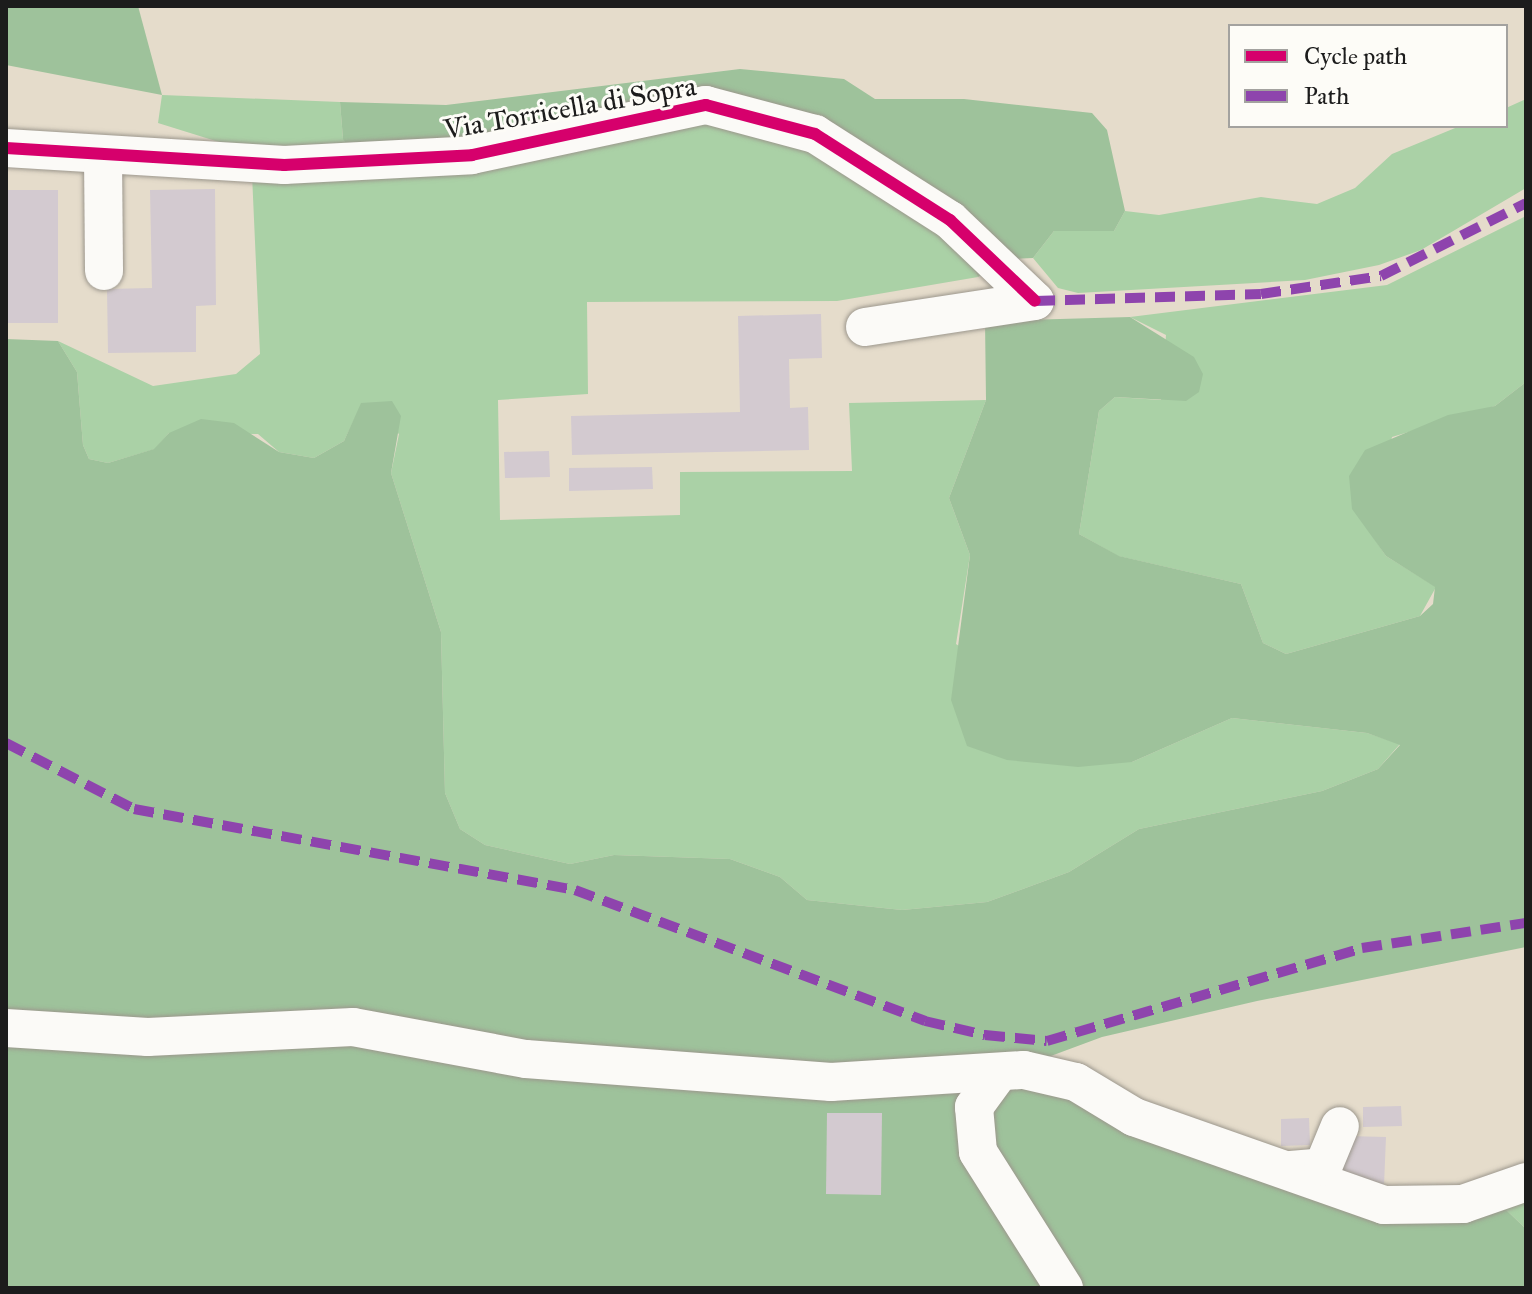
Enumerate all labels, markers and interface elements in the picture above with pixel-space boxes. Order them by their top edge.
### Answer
legend [1228,24,1508,128]
text: Cycle path [1304,41,1407,71]
street label: Via Torricella di Sopra [441,69,699,147]
text: Path [1304,81,1349,111]

